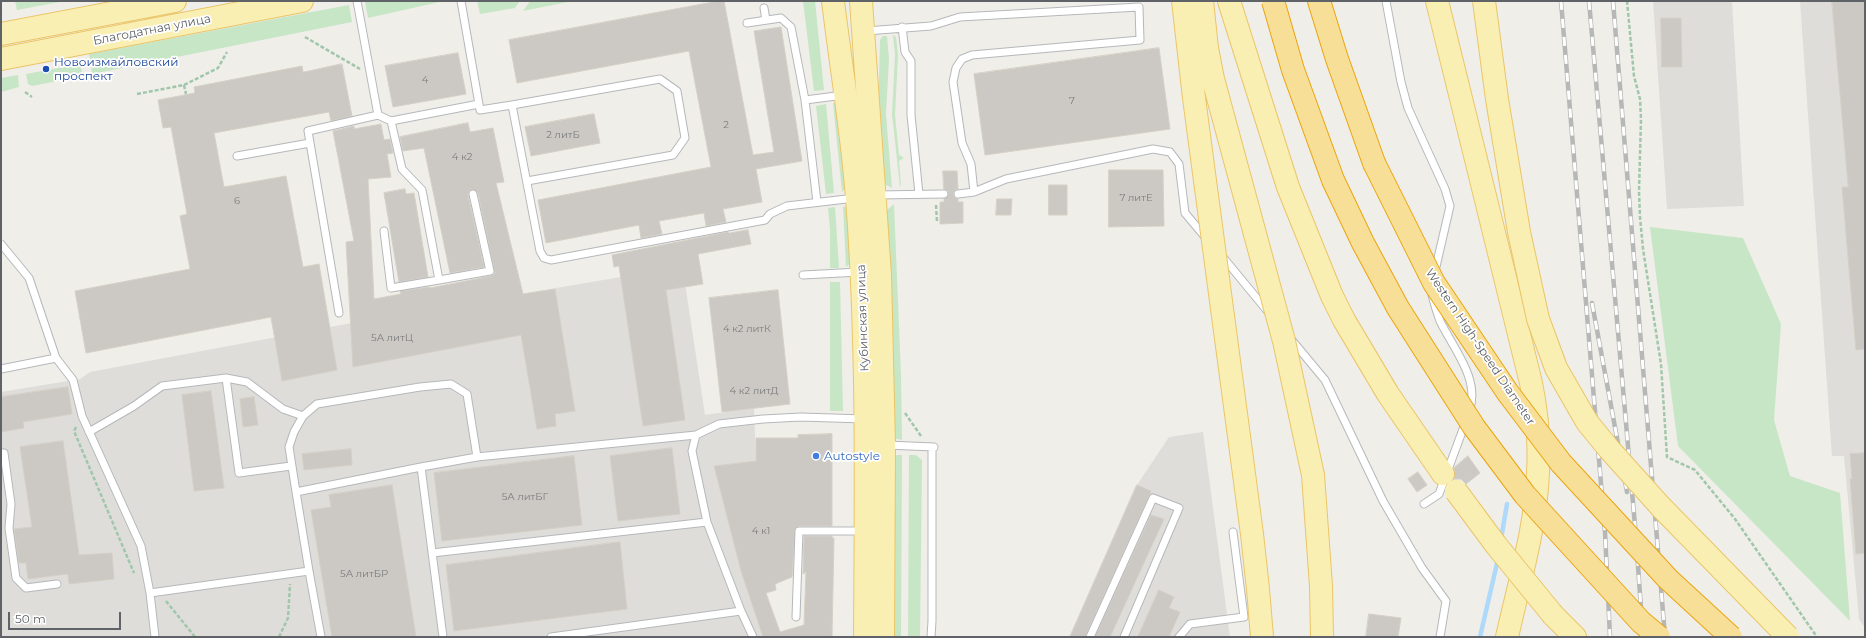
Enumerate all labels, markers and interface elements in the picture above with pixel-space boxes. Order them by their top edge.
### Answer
street label: Благодатная улица [92,12,212,48]
place label: Новоизмайловский проспект [54,55,179,83]
marker: Новоизмайловский проспект [41,64,51,74]
house number: 4 [422,74,428,86]
house number: 7 [1069,95,1075,107]
house number: 2 [723,119,729,131]
house number: 2 литБ [546,129,580,141]
house number: 4 к2 [452,151,472,163]
house number: 7 литЕ [1119,192,1153,204]
house number: 6 [234,195,240,207]
street label: Кубинская улица [854,264,872,372]
street label: Western High-Speed Diameter [1422,266,1538,428]
house number: 4 к2 литК [723,323,771,335]
house number: 5А литЦ [371,332,413,344]
house number: 4 к2 литД [730,385,778,397]
place label: Autostyle [824,449,880,463]
marker: Autostyle [811,451,821,461]
house number: 5А литБГ [502,491,548,503]
house number: 4 к1 [752,525,770,537]
house number: 5А литБР [340,568,388,580]
scale bar [10,604,123,630]
text: 50 m [15,611,46,626]

